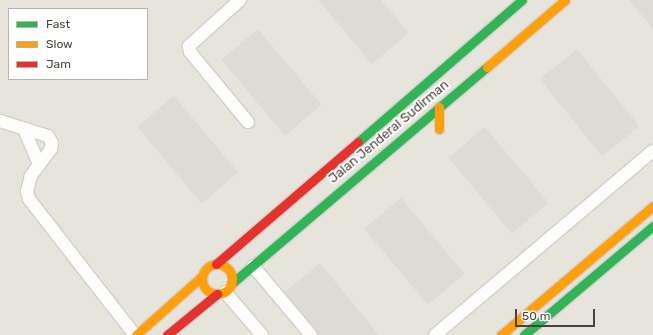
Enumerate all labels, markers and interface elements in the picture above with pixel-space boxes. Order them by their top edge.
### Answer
legend [8,8,148,80]
text: Fast [46,17,70,31]
text: Slow [46,37,73,51]
text: Jam [46,57,71,71]
street label: Jalan Jenderal Sudirman [326,77,452,187]
scale bar [517,301,597,327]
text: 50 m [522,309,550,323]

